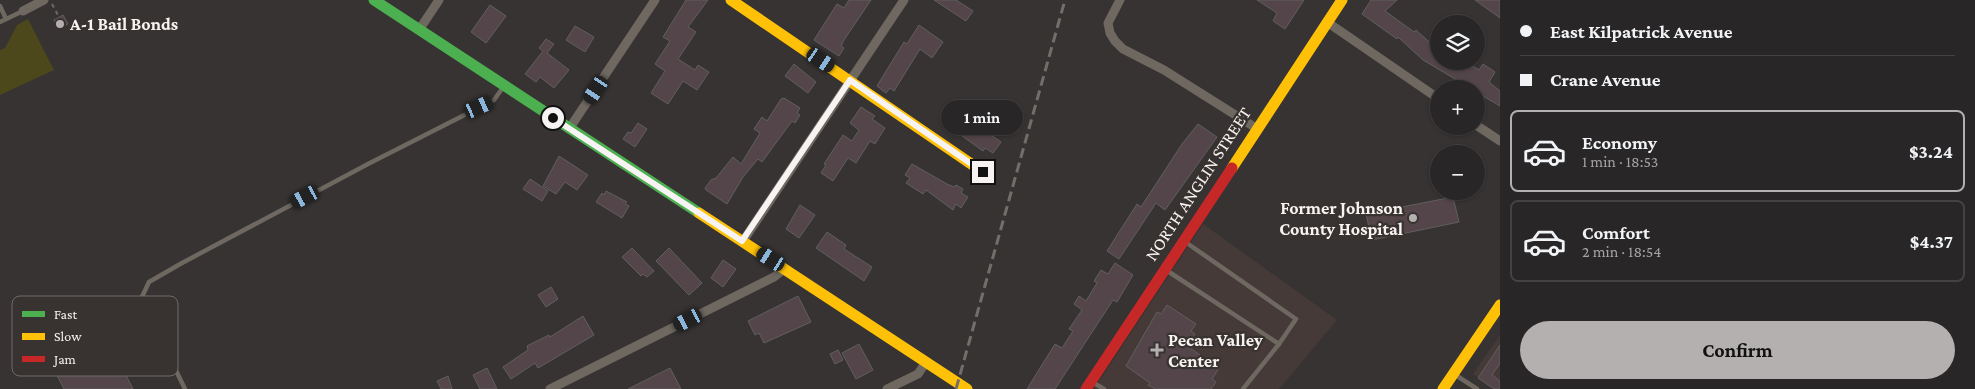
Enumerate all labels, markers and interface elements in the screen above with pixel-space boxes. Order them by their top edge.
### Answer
place label: A-1 Bail Bonds [69,14,178,34]
map controls [1430,15,1485,200]
button: layers [1430,15,1485,70]
marker: A-1 Bail Bonds [54,18,66,30]
text: East Kilpatrick Avenue [1550,21,1733,42]
car [804,45,837,75]
text: Crane Avenue [1550,69,1661,90]
car [581,73,610,107]
button: + [1430,80,1485,135]
car [462,94,495,120]
callout: 1 min [942,100,1024,134]
street label: NORTH ANGLIN STREET [1141,103,1255,265]
route start [542,107,564,129]
text: 1 min [964,109,1000,126]
icon: car [1522,129,1567,174]
text: Economy [1582,132,1657,153]
text: $3.24 [1909,141,1953,162]
button: − [1430,145,1485,200]
text: 1 min · 18:53 [1582,153,1658,170]
route end [972,161,994,183]
car [288,183,321,211]
place label: Former Johnson County Hospital [1279,198,1404,239]
marker: Former Johnson County Hospital [1407,212,1419,224]
icon: car [1522,219,1567,264]
text: Comfort [1582,222,1650,243]
text: $4.37 [1910,231,1953,252]
text: 2 min · 18:54 [1582,243,1661,260]
car [754,245,787,273]
legend [12,296,178,376]
text: Fast [54,306,78,322]
car [671,307,704,333]
button: Confirm [1520,321,1955,379]
text: Slow [54,328,82,344]
place label: Pecan Valley Center [1168,330,1263,371]
marker: Pecan Valley Center [1150,343,1164,357]
text: Jam [52,351,76,367]

